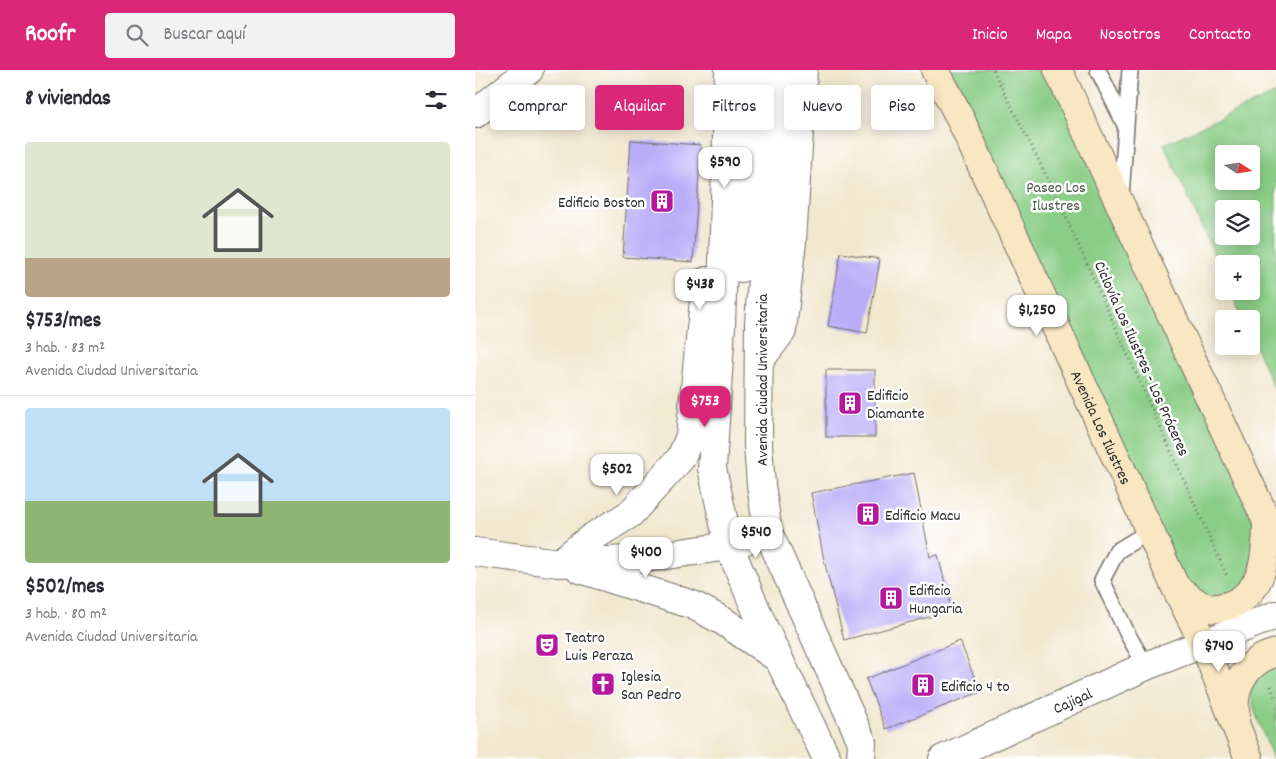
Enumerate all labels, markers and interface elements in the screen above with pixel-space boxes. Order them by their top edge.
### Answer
search box [105,13,455,58]
text: Roofr [25,18,75,52]
icon: search [123,21,151,49]
text: Buscar aquí [163,22,246,49]
text: Inicio [972,23,1008,48]
text: Mapa [1036,23,1071,48]
text: Nosotros [1099,23,1161,48]
text: Contacto [1189,23,1251,48]
text: 8 viviendas [25,85,111,115]
chip: Comprar [490,85,585,130]
chip: Alquilar [595,85,684,130]
chip: Filtros [694,85,774,130]
chip: Nuevo [784,85,861,130]
chip: Piso [871,85,934,130]
icon: filters [422,86,450,114]
north arrow [1215,145,1260,190]
map controls [1215,145,1260,355]
pin: $590 [695,146,755,189]
text: $590 [709,151,741,174]
icon: home [193,175,283,265]
park label: Paseo Los Ilustres [1026,177,1086,218]
building icon: Edificio Boston [649,188,675,214]
place label: Edificio Boston [558,192,645,215]
button: layers [1215,200,1260,245]
button: + [1215,255,1260,300]
street label: Ciclovía Los Ilustres - Los Próceres [1087,258,1194,461]
pin: $438 [670,268,730,311]
text: $438 [686,273,714,296]
street label: Avenida Ciudad Universitaria [752,293,775,466]
pin: $1,250 [996,294,1078,337]
text: $1,250 [1018,299,1056,322]
text: $753/mes [25,307,101,337]
button: − [1215,310,1260,355]
text: 3 hab. · 83 m² [25,337,105,360]
text: Avenida Ciudad Universitaria [25,360,197,383]
street label: Avenida Los Ilustres [1063,367,1136,489]
place label: Edificio Diamante [867,385,925,426]
pin: $753 [675,386,735,428]
text: $753 [691,390,719,413]
building icon: Edificio Diamante [837,390,863,416]
icon: home [193,440,283,530]
pin: $502 [587,454,647,496]
text: $502 [601,458,633,481]
building icon: Edificio Macu [855,501,881,527]
place label: Edificio Macu [885,505,961,528]
pin: $540 [726,516,786,559]
text: $540 [741,521,771,544]
pin: $400 [616,536,676,579]
text: $400 [630,541,662,564]
text: $502/mes [25,573,105,603]
place label: Edificio Hungaria [909,580,963,621]
building icon: Edificio Hungaria [878,585,904,611]
text: 3 hab. · 80 m² [25,603,107,626]
text: Avenida Ciudad Universitaria [25,626,197,649]
place label: Teatro Luis Peraza [565,627,634,668]
pin: $740 [1189,630,1249,673]
theatre icon: Teatro Luis Peraza [534,632,560,658]
text: $740 [1204,635,1234,658]
place label: Iglesia San Pedro [621,666,681,707]
church icon: Iglesia San Pedro [590,671,616,697]
building icon: Edificio 4 to [910,672,936,698]
place label: Edificio 4 to [941,676,1010,699]
street label: Cajigal [1050,683,1097,721]

